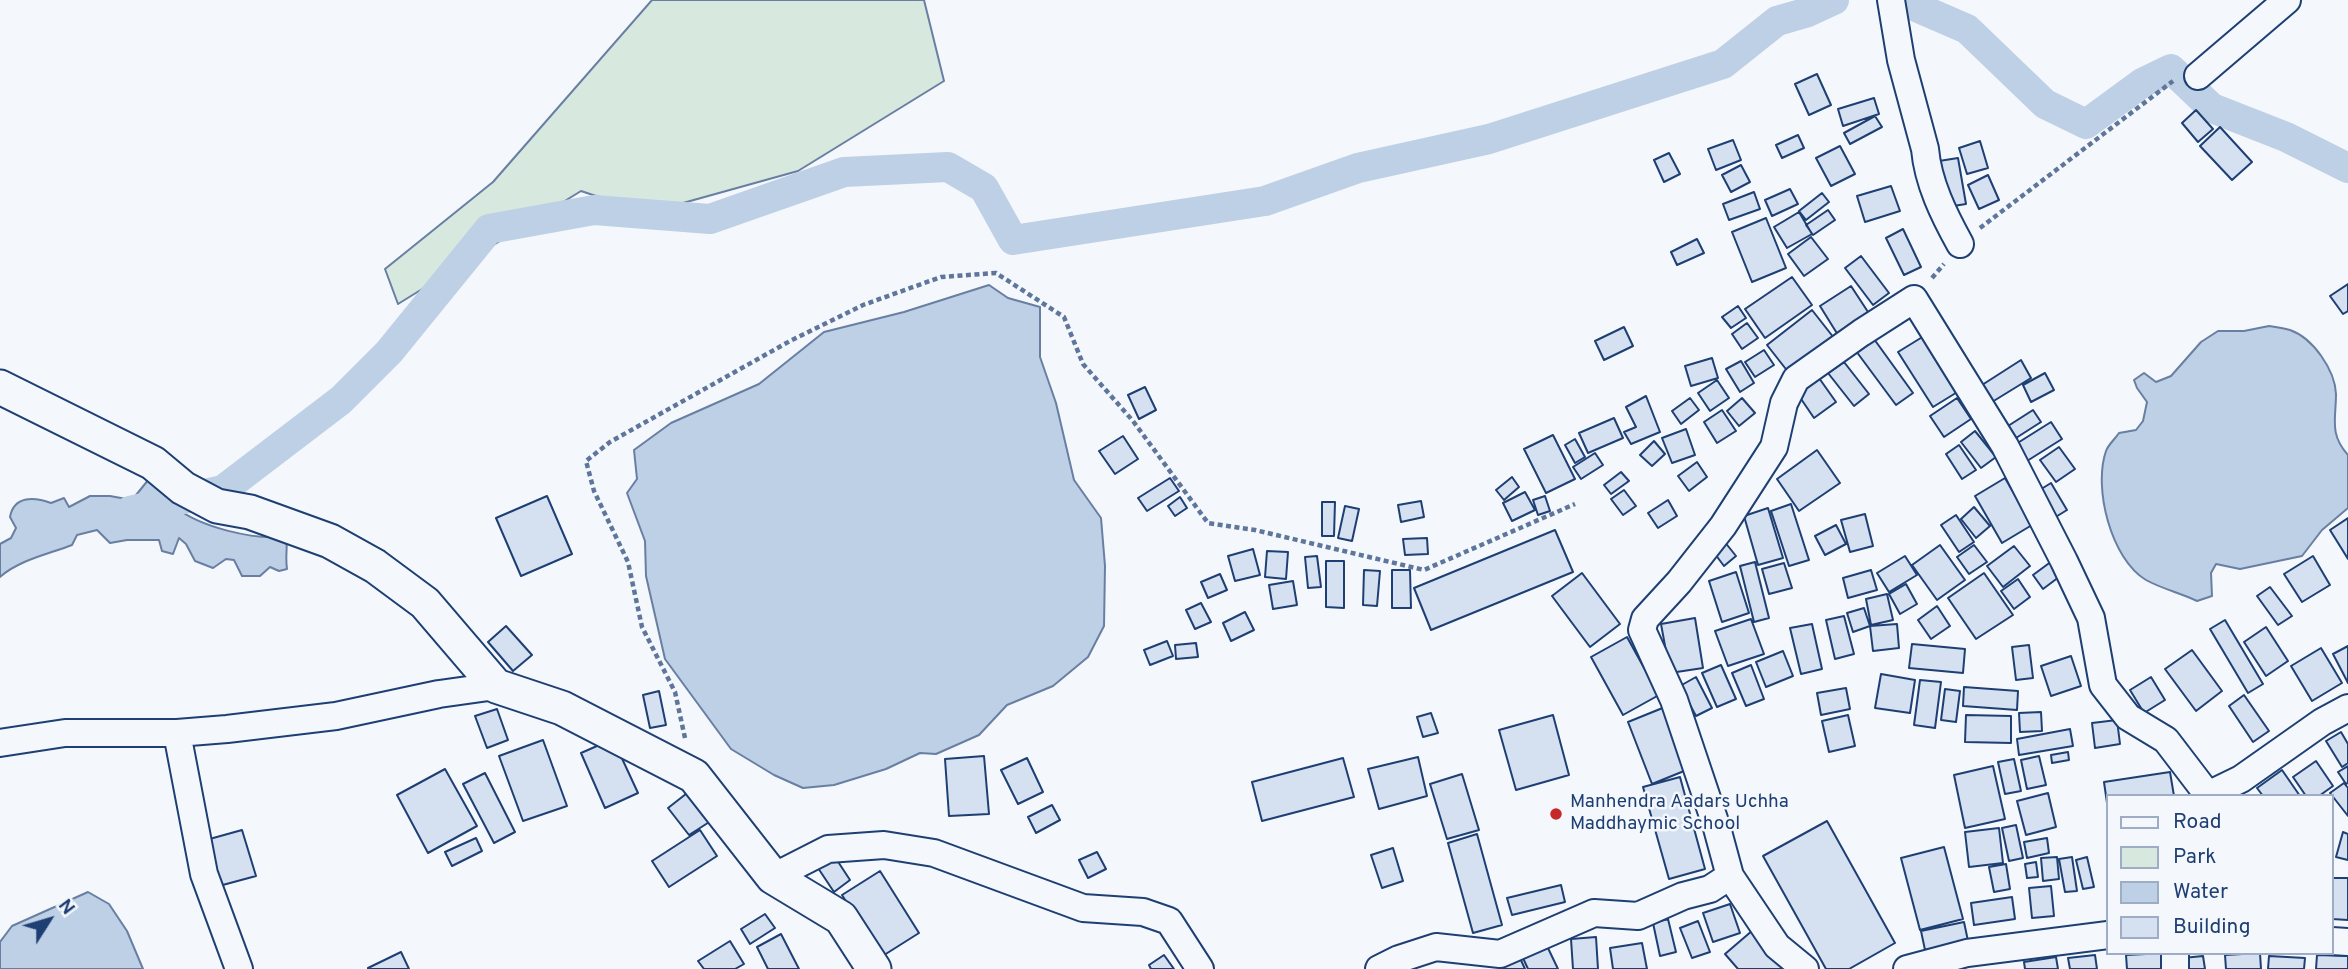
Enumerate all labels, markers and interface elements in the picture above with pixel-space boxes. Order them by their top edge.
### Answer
place label: Manhendra Aadars Uchha Maddhaymic School [1570,792,1789,836]
legend [2106,794,2334,955]
marker: Manhendra Aadars Uchha Maddhaymic School [1548,806,1564,822]
text: Road [2173,809,2222,836]
text: Park [2173,844,2216,871]
text: Water [2173,879,2228,906]
north arrow [14,885,84,955]
text: N [52,895,79,920]
text: Building [2173,914,2251,941]

